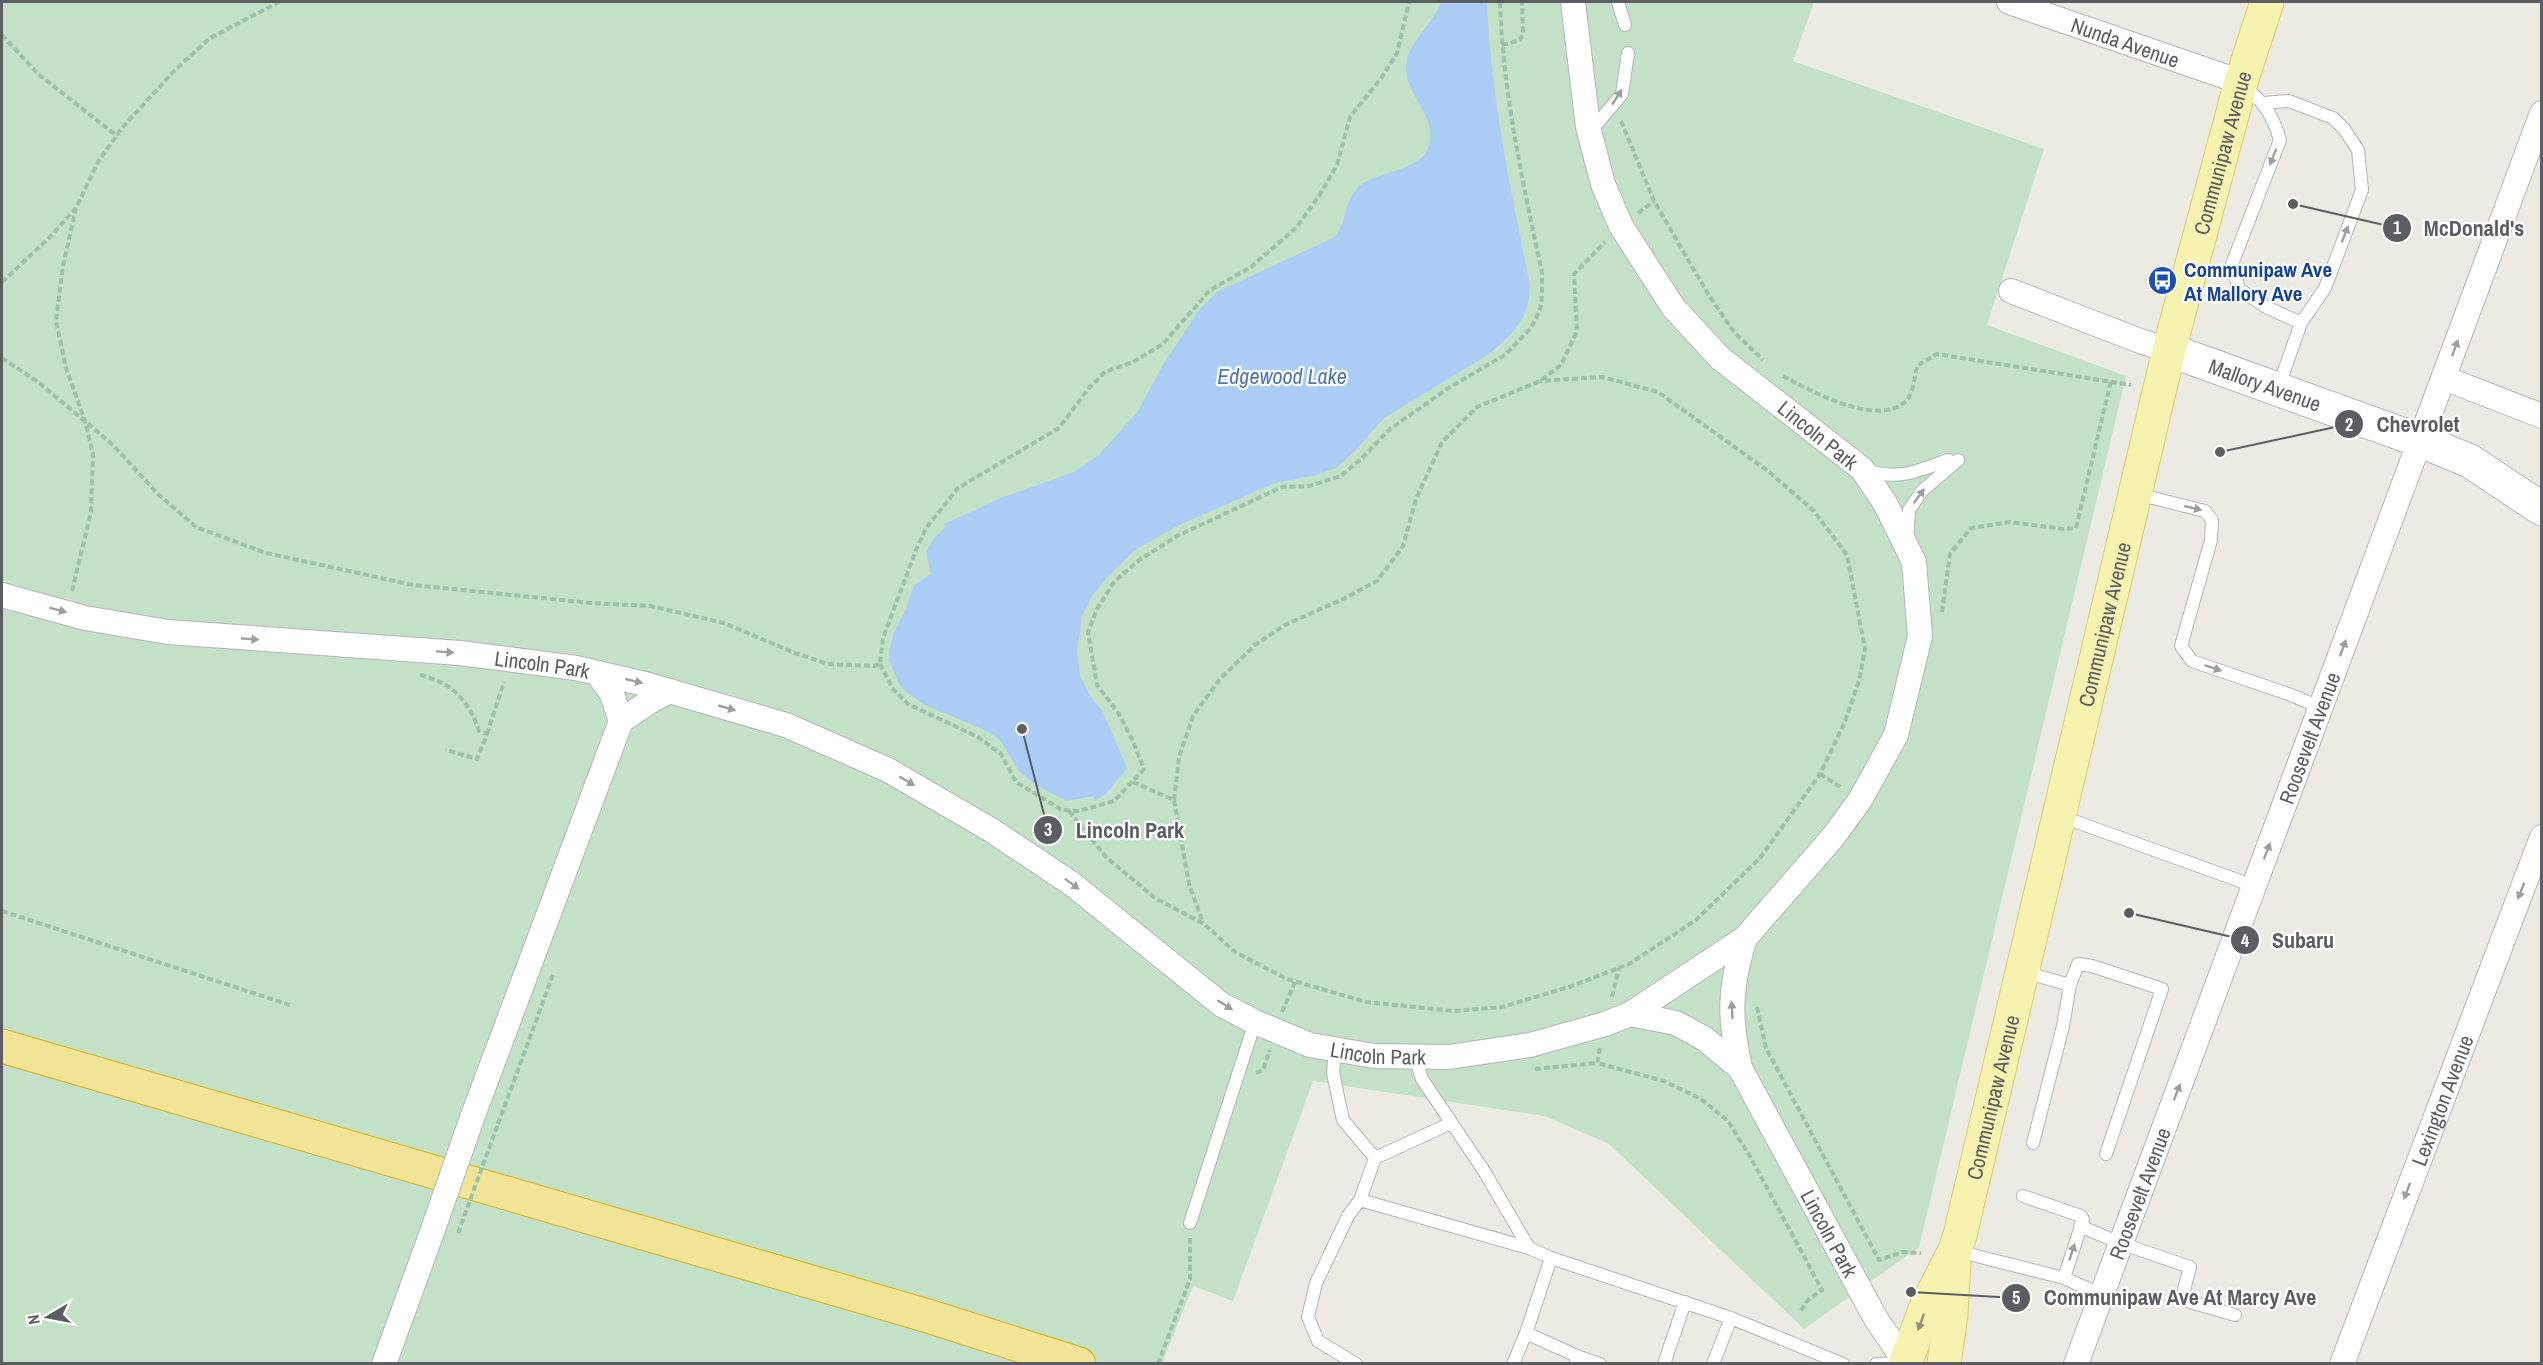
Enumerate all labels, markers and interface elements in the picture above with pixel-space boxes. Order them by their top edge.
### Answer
street label: Nunda Avenue [2067,10,2183,74]
street label: Communipaw Avenue [2186,67,2258,238]
one-way arrow [1612,89,1623,105]
one-way arrow [2268,148,2277,166]
callout: McDonald's [2382,208,2536,248]
text: McDonald's [2424,213,2524,243]
text: 1 [2393,215,2402,240]
one-way arrow [2341,225,2350,243]
place label: Communipaw Ave At Mallory Ave [2184,255,2332,308]
bus stop icon: Communipaw Ave At Mallory Ave [2147,265,2179,297]
one-way arrow [2451,338,2461,356]
street label: Mallory Avenue [2205,351,2325,418]
water label: Edgewood Lake [1217,361,1347,391]
street label: Lincoln Park [1772,394,1865,477]
callout: Chevrolet [2334,404,2472,444]
text: Chevrolet [2376,409,2460,439]
text: 2 [2345,412,2353,437]
one-way arrow [1913,489,1925,505]
one-way arrow [2184,504,2203,513]
street label: Communipaw Avenue [2071,539,2138,710]
one-way arrow [49,606,67,615]
one-way arrow [241,634,260,644]
one-way arrow [2339,639,2349,657]
street label: Lincoln Park [493,643,593,685]
one-way arrow [435,647,454,656]
one-way arrow [2204,664,2222,673]
street label: Roosevelt Avenue [2271,668,2347,808]
one-way arrow [625,677,643,687]
one-way arrow [718,704,736,713]
one-way arrow [899,776,916,786]
callout: Lincoln Park [1033,810,1196,850]
text: Lincoln Park [1076,815,1185,845]
text: 3 [1044,817,1052,842]
one-way arrow [2263,841,2273,859]
one-way arrow [1064,878,1080,891]
one-way arrow [2515,882,2525,900]
callout: Subaru [2230,920,2347,960]
text: Subaru [2272,925,2334,955]
text: 4 [2241,928,2250,953]
one-way arrow [1217,1000,1233,1011]
one-way arrow [1727,1001,1736,1020]
street label: Communipaw Avenue [1959,1012,2026,1182]
street label: Lexington Avenue [2404,1031,2480,1170]
street label: Lincoln Park [1328,1034,1426,1071]
one-way arrow [2172,1083,2182,1101]
street label: Roosevelt Avenue [2102,1123,2177,1263]
one-way arrow [2402,1183,2412,1201]
street label: Lincoln Park [1794,1184,1865,1283]
one-way arrow [2068,1243,2077,1261]
callout: Communipaw Ave At Marcy Ave [2001,1278,2329,1318]
text: Communipaw Ave At Marcy Ave [2044,1282,2316,1312]
text: 5 [2012,1285,2020,1310]
north arrow [18,1287,78,1347]
text: N [22,1313,45,1326]
one-way arrow [1915,1313,1925,1331]

